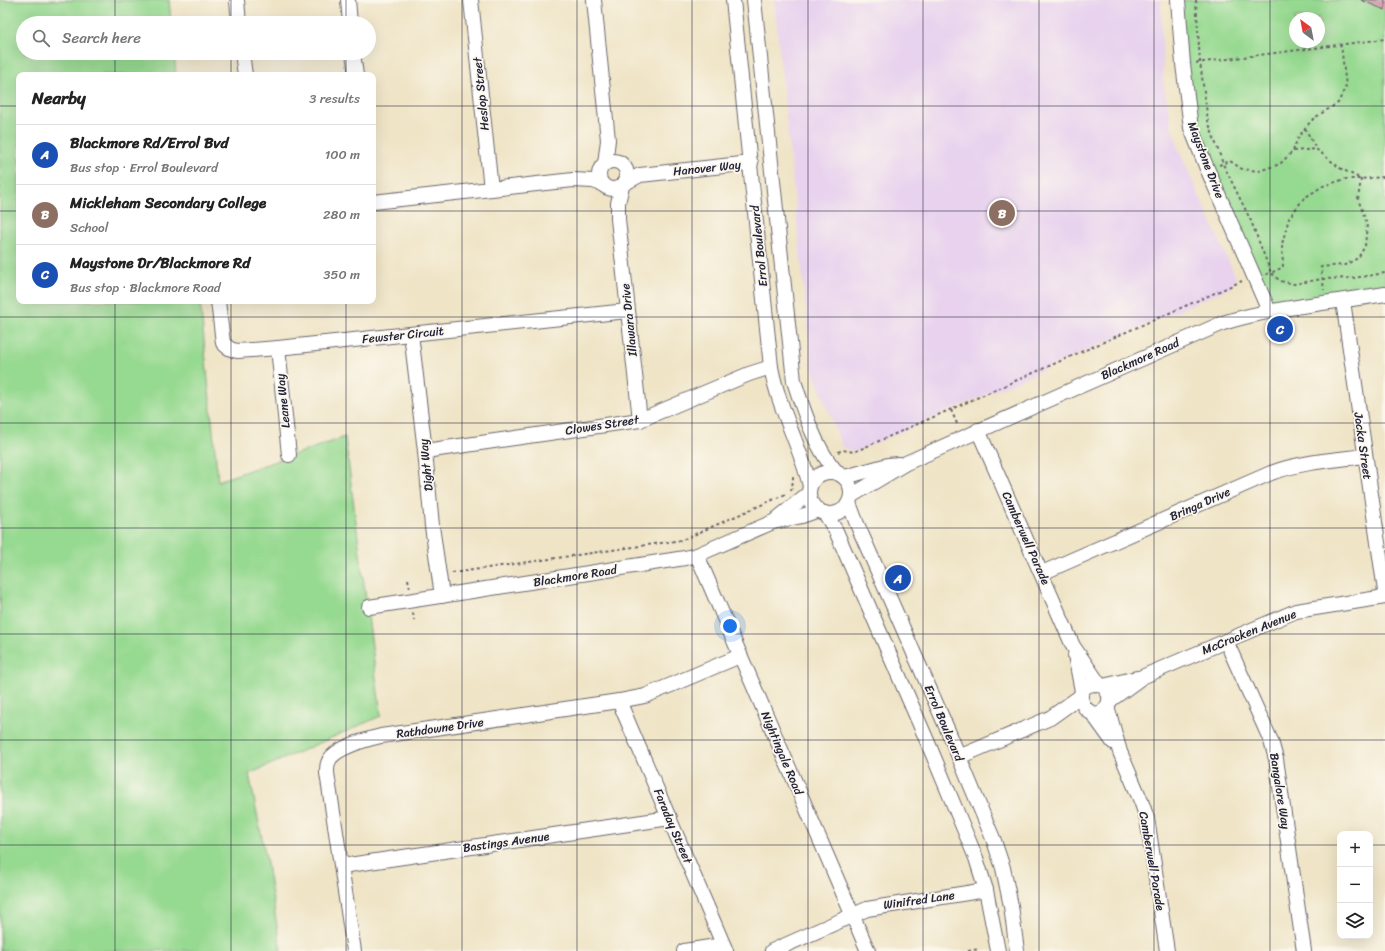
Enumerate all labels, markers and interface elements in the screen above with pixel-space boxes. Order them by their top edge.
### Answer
north arrow [1289,12,1325,48]
search box [16,16,376,60]
text: Search here [62,25,141,51]
icon: search [30,27,52,49]
street label: Heslop Street [466,55,496,132]
text: Nearby [32,83,86,113]
text: 3 results [309,87,360,110]
street label: Maystone Drive [1181,118,1231,202]
text: Blackmore Rd/Errol Bvd [70,130,228,156]
text: A [41,143,49,166]
text: 100 m [325,143,360,166]
street label: Hanover Way [672,153,743,182]
text: Bus stop · Errol Boulevard [70,156,218,179]
text: Mickleham Secondary College [70,190,266,216]
pin: B [989,198,1015,228]
text: B [41,203,49,226]
text: 280 m [323,203,360,226]
street label: Errol Boulevard [744,203,774,288]
text: School [70,216,108,239]
text: Maystone Dr/Blackmore Rd [70,250,250,276]
text: C [41,263,49,286]
text: 350 m [323,263,360,286]
text: Bus stop · Blackmore Road [70,276,221,299]
street label: Illawara Drive [614,282,644,359]
pin: C [1267,314,1293,344]
street label: Fewster Circuit [361,320,445,350]
street label: Blackmore Road [1097,332,1184,386]
street label: Leane Way [269,372,297,429]
street label: Clowes Street [564,408,641,442]
street label: Jacka Street [1347,410,1379,481]
street label: Dight Way [412,437,440,492]
street label: Bringa Drive [1166,481,1234,527]
street label: Camberwell Parade [995,488,1057,589]
street label: Blackmore Road [532,558,619,593]
pin: A [885,563,911,593]
street label: McCracken Avenue [1198,603,1300,661]
your location [720,616,740,636]
street label: Errol Boulevard [918,681,971,766]
street label: Nightingale Road [754,708,810,800]
street label: Rathdowne Drive [395,711,485,745]
street label: Bangalore Way [1263,751,1297,832]
street label: Faraday Street [647,785,699,868]
street label: Camberwell Parade [1132,810,1172,913]
street label: Bastings Avenue [461,825,551,859]
map controls [1337,831,1373,939]
button: + [1337,831,1373,867]
button: − [1337,867,1373,903]
street label: Winifred Lane [882,884,956,916]
button: layers [1337,903,1373,939]

